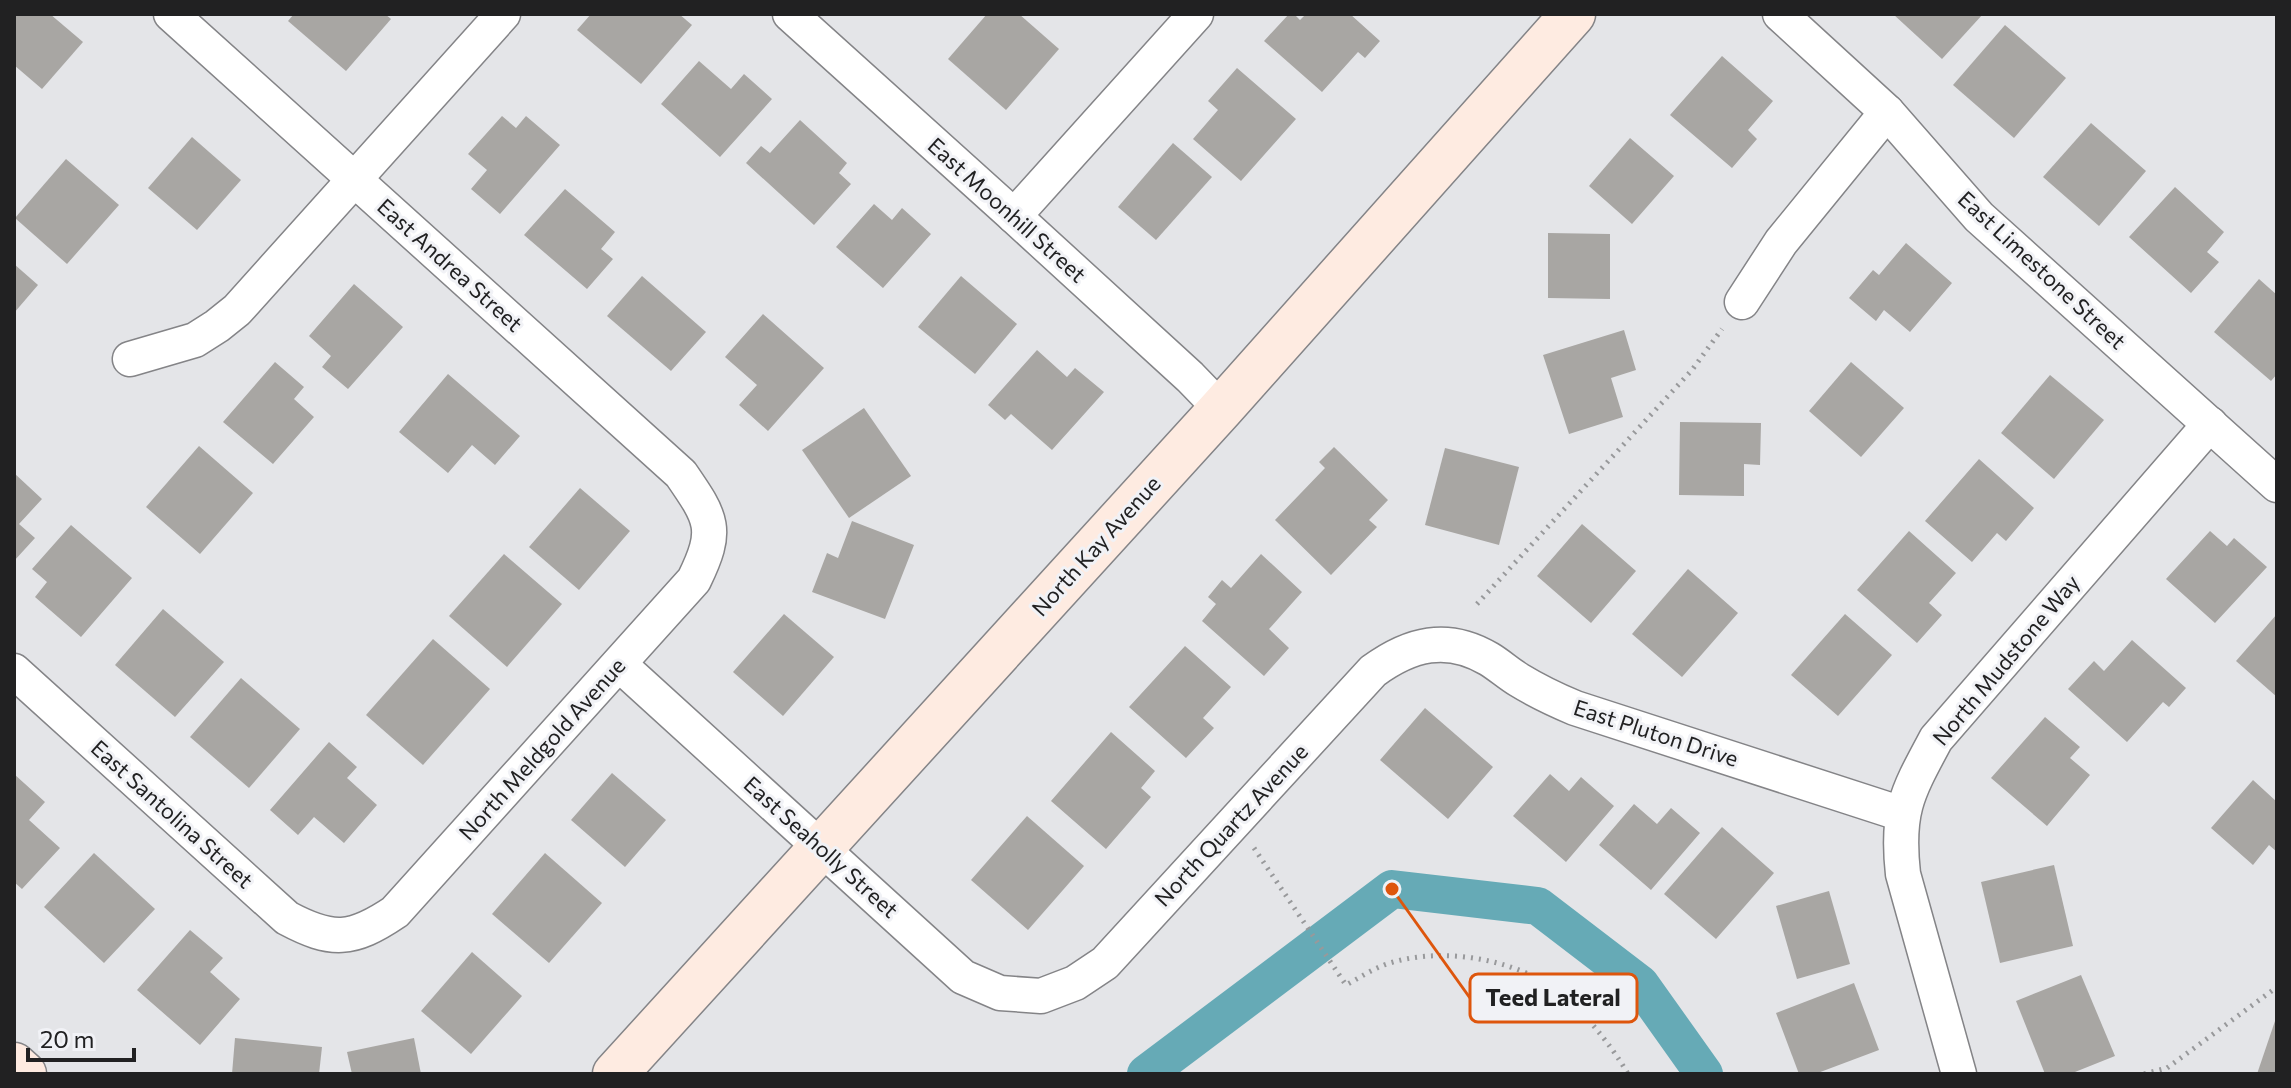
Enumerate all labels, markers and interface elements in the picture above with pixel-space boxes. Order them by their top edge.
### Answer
street label: East Moonhill Street [923,132,1092,288]
street label: East Limestone Street [1953,185,2132,354]
street label: East Andrea Street [372,192,529,337]
street label: North Kay Avenue [1026,470,1166,621]
street label: North Mudstone Way [1926,569,2085,751]
street label: North Meldgold Avenue [453,652,631,845]
street label: East Pluton Drive [1570,693,1742,772]
street label: East Santolina Street [86,734,259,893]
street label: North Quartz Avenue [1148,738,1313,912]
street label: East Seaholly Street [739,770,904,923]
callout: Teed Lateral [1470,974,1637,1022]
text: Teed Lateral [1485,982,1621,1011]
scale bar [28,1012,134,1062]
text: 20 m [40,1024,94,1053]

